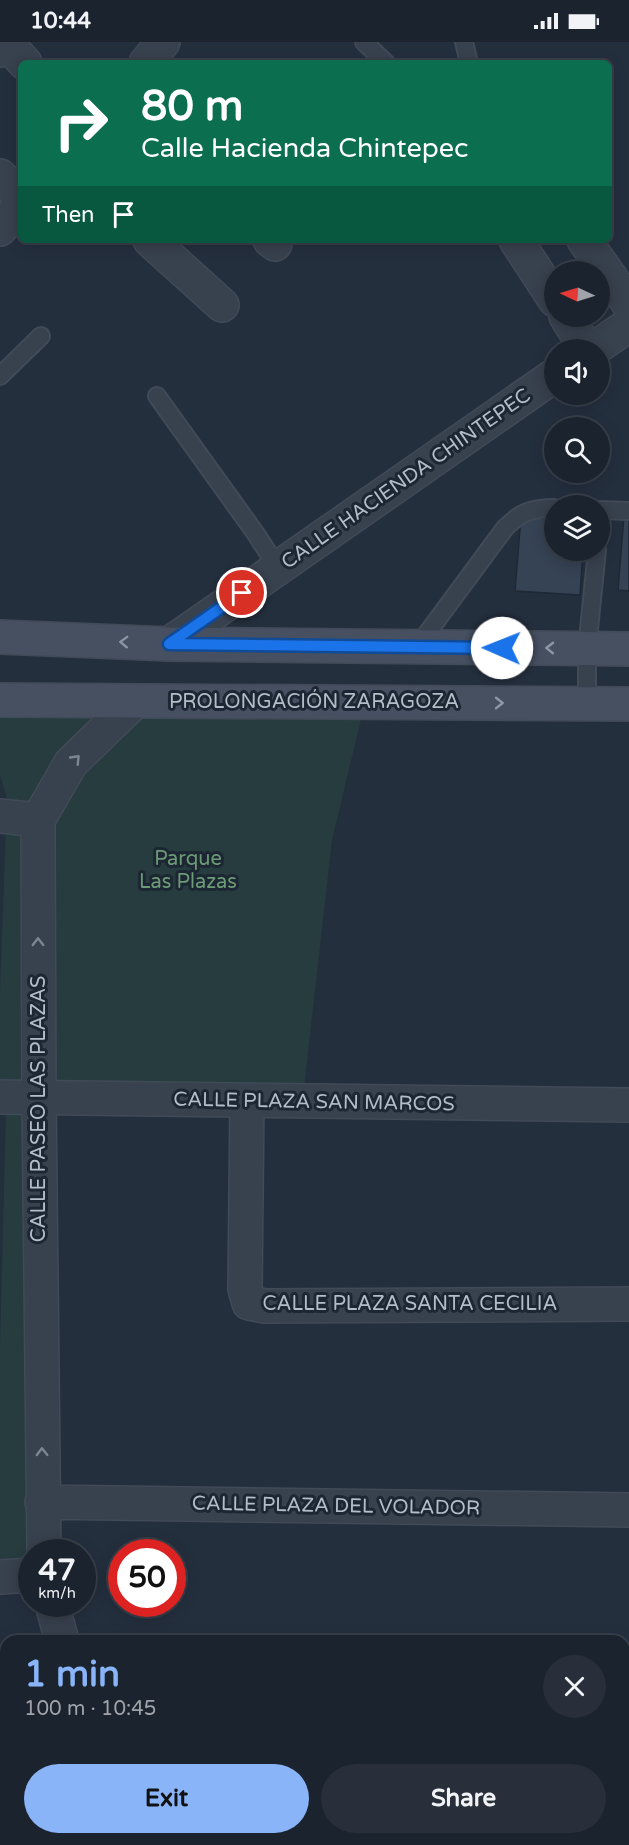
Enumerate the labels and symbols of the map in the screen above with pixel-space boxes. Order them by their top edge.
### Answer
north arrow [544,261,610,327]
street label: CALLE HACIENDA CHINTEPEC [277,384,535,574]
pin [216,567,267,618]
position arrow [470,616,534,680]
one-way arrow [119,636,128,649]
one-way arrow [545,642,554,654]
street label: PROLONGACIÓN ZARAGOZA [169,689,459,714]
one-way arrow [495,697,504,709]
one-way arrow [69,755,80,766]
park label: Parque Las Plazas [139,847,237,894]
one-way arrow [32,938,44,947]
street label: CALLE PASEO LAS PLAZAS [27,976,51,1242]
street label: CALLE PLAZA SAN MARCOS [173,1088,455,1116]
street label: CALLE PLAZA SANTA CECILIA [263,1292,557,1316]
one-way arrow [36,1448,48,1457]
street label: CALLE PLAZA DEL VOLADOR [192,1491,480,1521]
speed limit sign: 50 [108,1539,186,1617]

